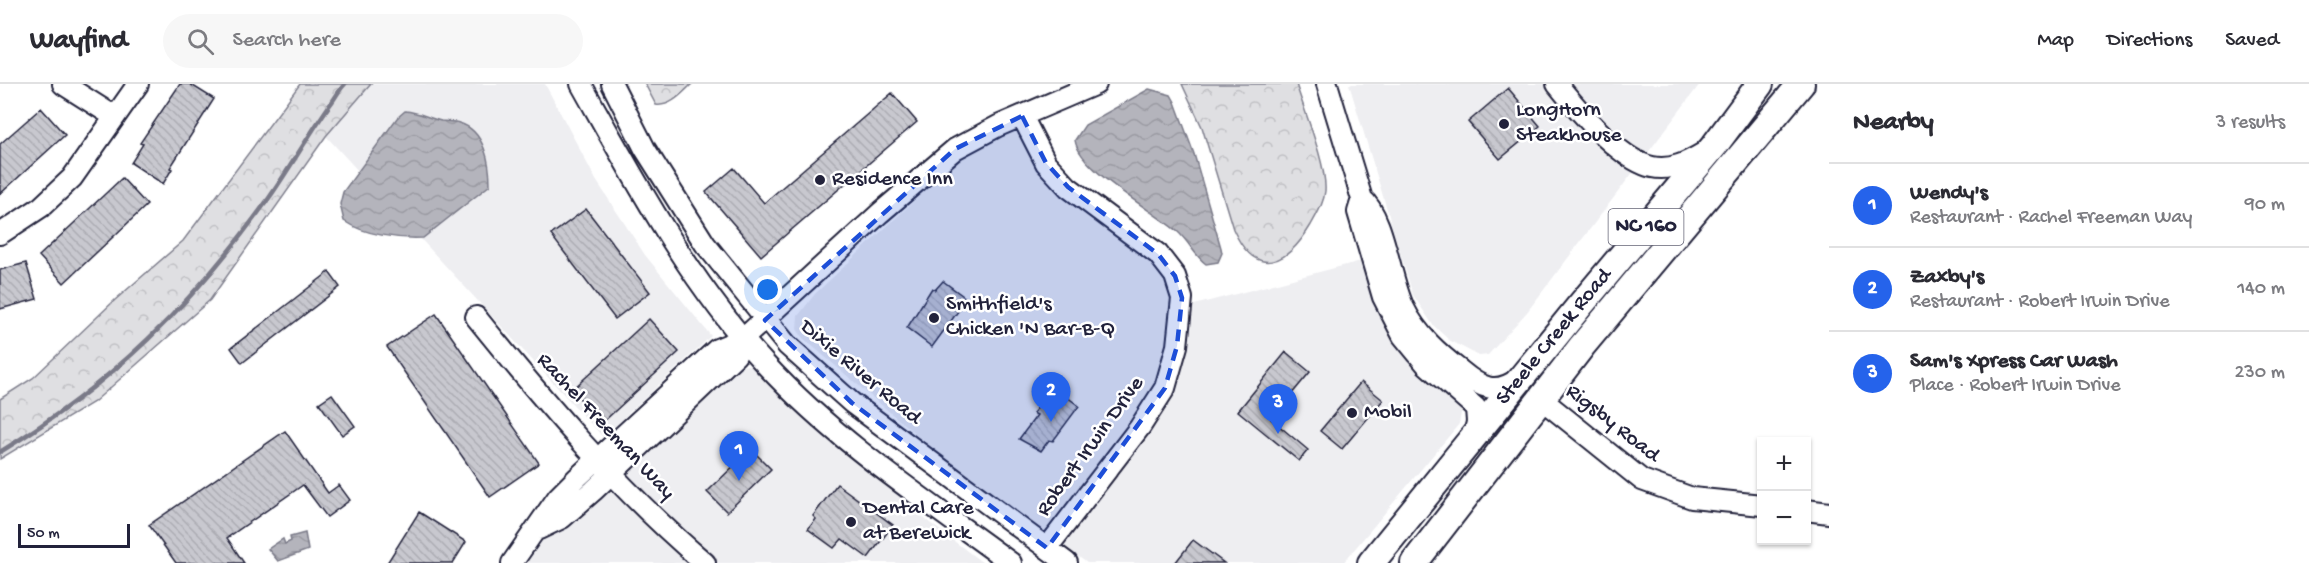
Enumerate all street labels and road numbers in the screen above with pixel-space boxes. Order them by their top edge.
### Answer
road number: NC 160 [1608,209,1684,245]
street label: Steele Creek Road [1491,262,1620,411]
street label: Dixie River Road [792,313,928,433]
street label: Rachel Freeman Way [530,348,680,506]
street label: Robert Irwin Drive [1032,372,1151,522]
street label: Rigsby Road [1560,379,1666,470]

